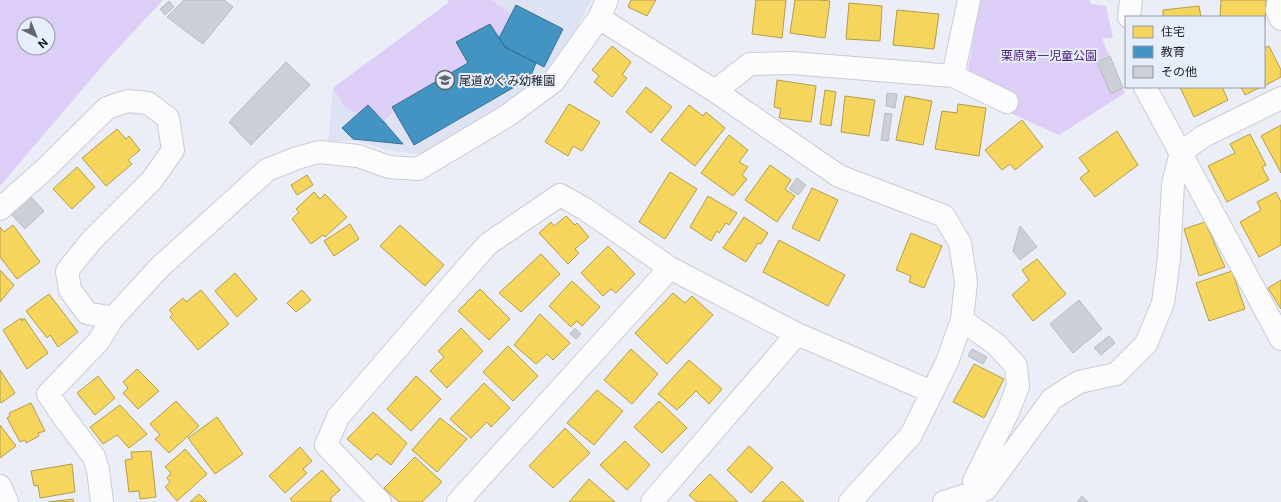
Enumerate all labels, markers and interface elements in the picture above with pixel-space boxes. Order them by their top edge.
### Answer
north arrow [16,16,56,56]
legend [1125,16,1265,88]
text: 住宅 [1161,24,1185,39]
text: N [35,35,51,51]
text: 教育 [1161,44,1185,59]
park label: 栗原第一児童公園 [1001,48,1097,63]
text: その他 [1161,64,1197,79]
school or university icon: 尾道めぐみ幼稚園 [434,69,456,91]
place label: 尾道めぐみ幼稚園 [459,73,555,88]

